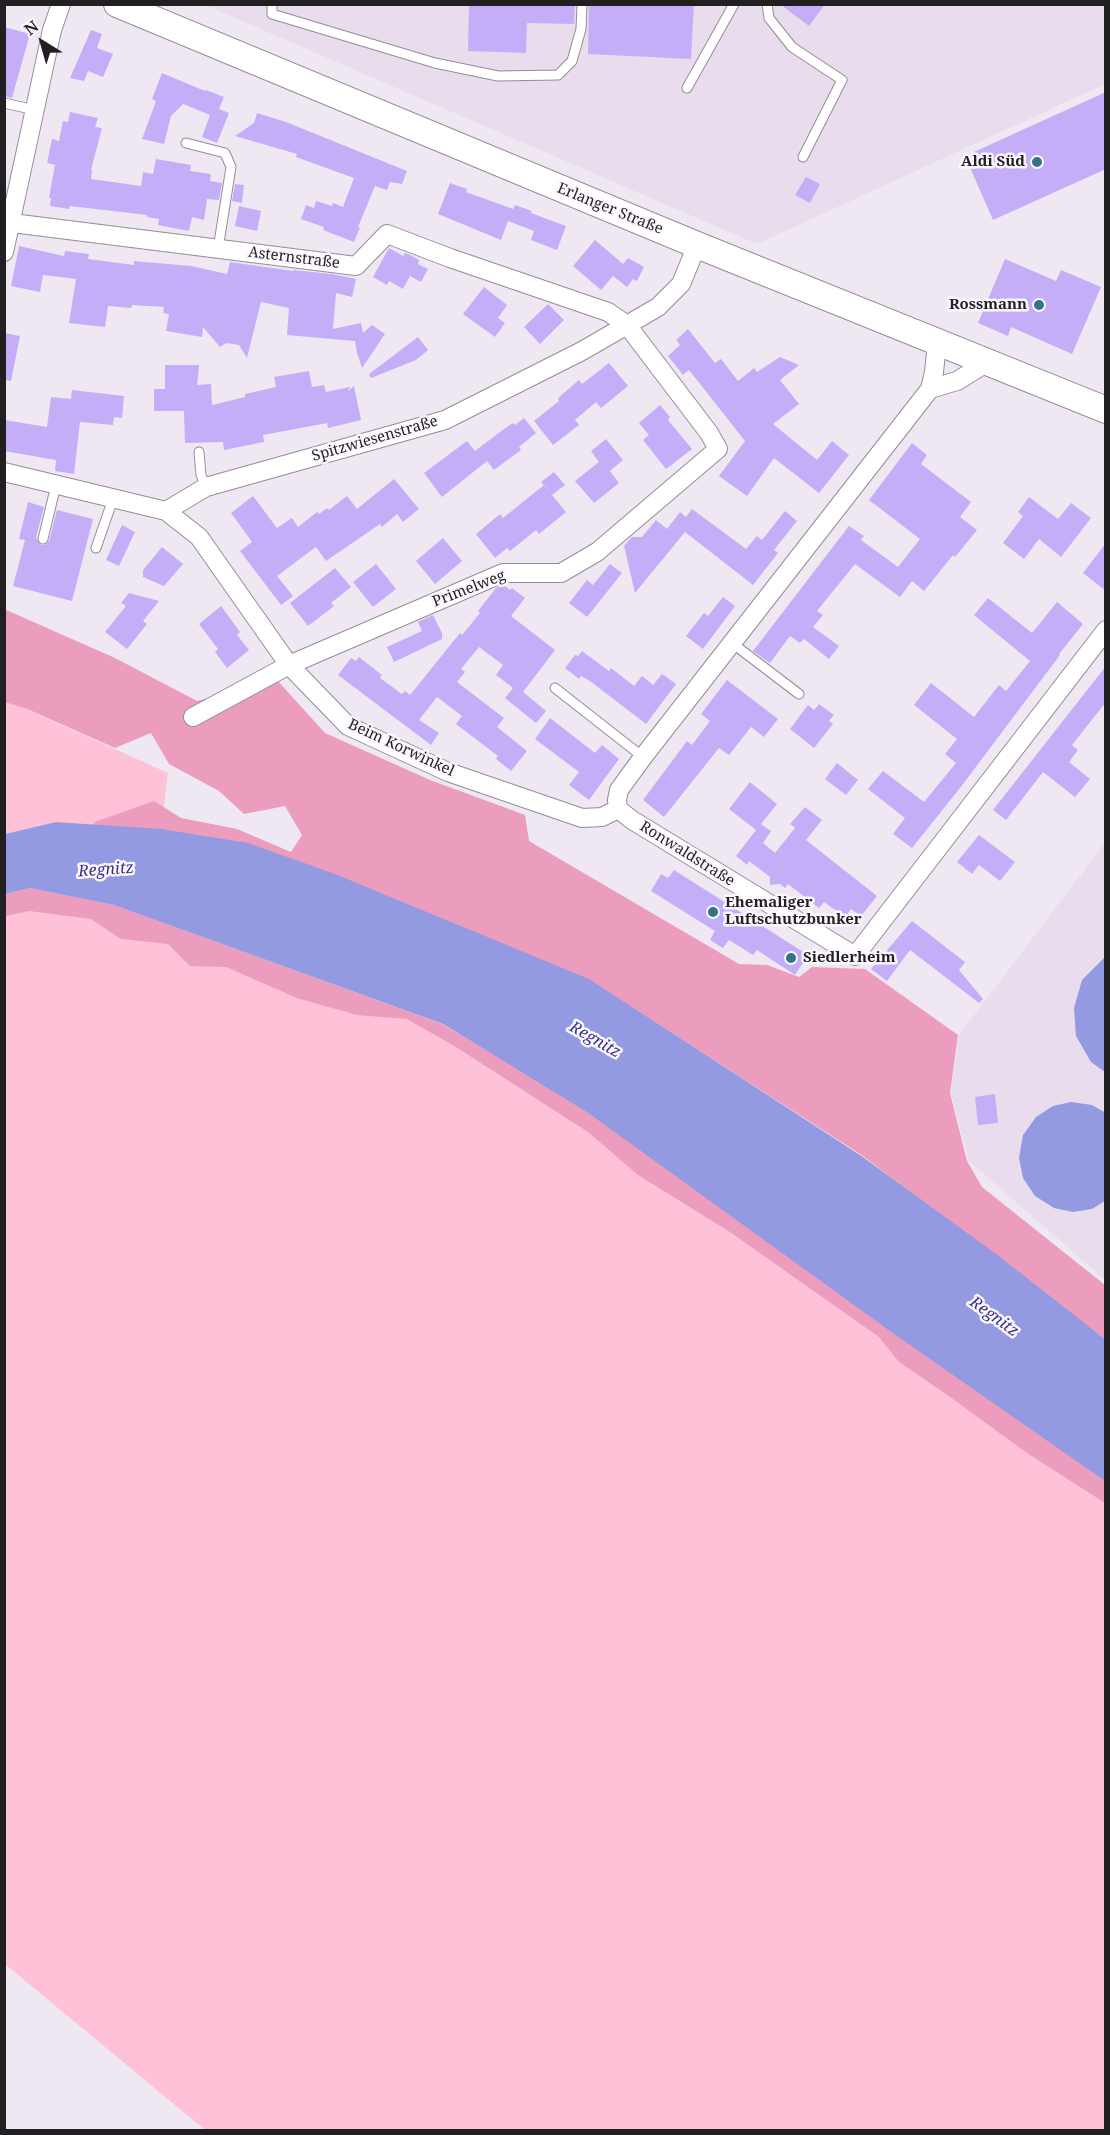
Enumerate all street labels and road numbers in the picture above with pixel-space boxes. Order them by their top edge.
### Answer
street label: Erlanger Straße [554,180,666,238]
street label: Asternstraße [247,243,341,273]
street label: Spitzwiesenstraße [310,412,440,466]
street label: Primelweg [430,567,508,611]
street label: Beim Korwinkel [345,716,457,780]
street label: Ronwaldstraße [636,818,738,890]

